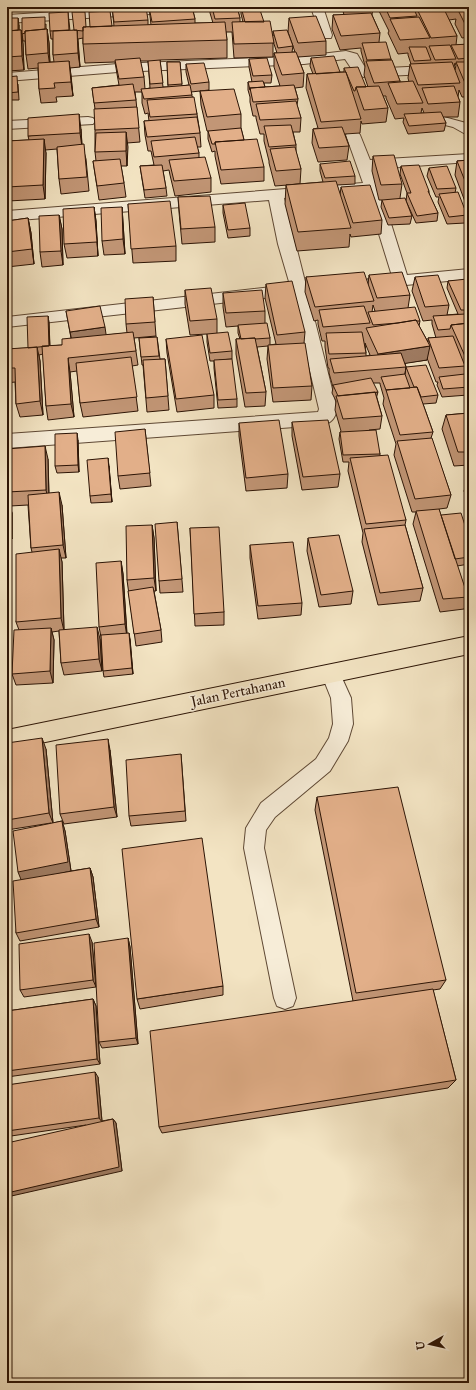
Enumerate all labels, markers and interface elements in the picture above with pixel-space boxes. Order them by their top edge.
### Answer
street label: Jalan Pertahanan [187,674,287,712]
north arrow [410,1324,450,1364]
text: U [414,1340,428,1351]

